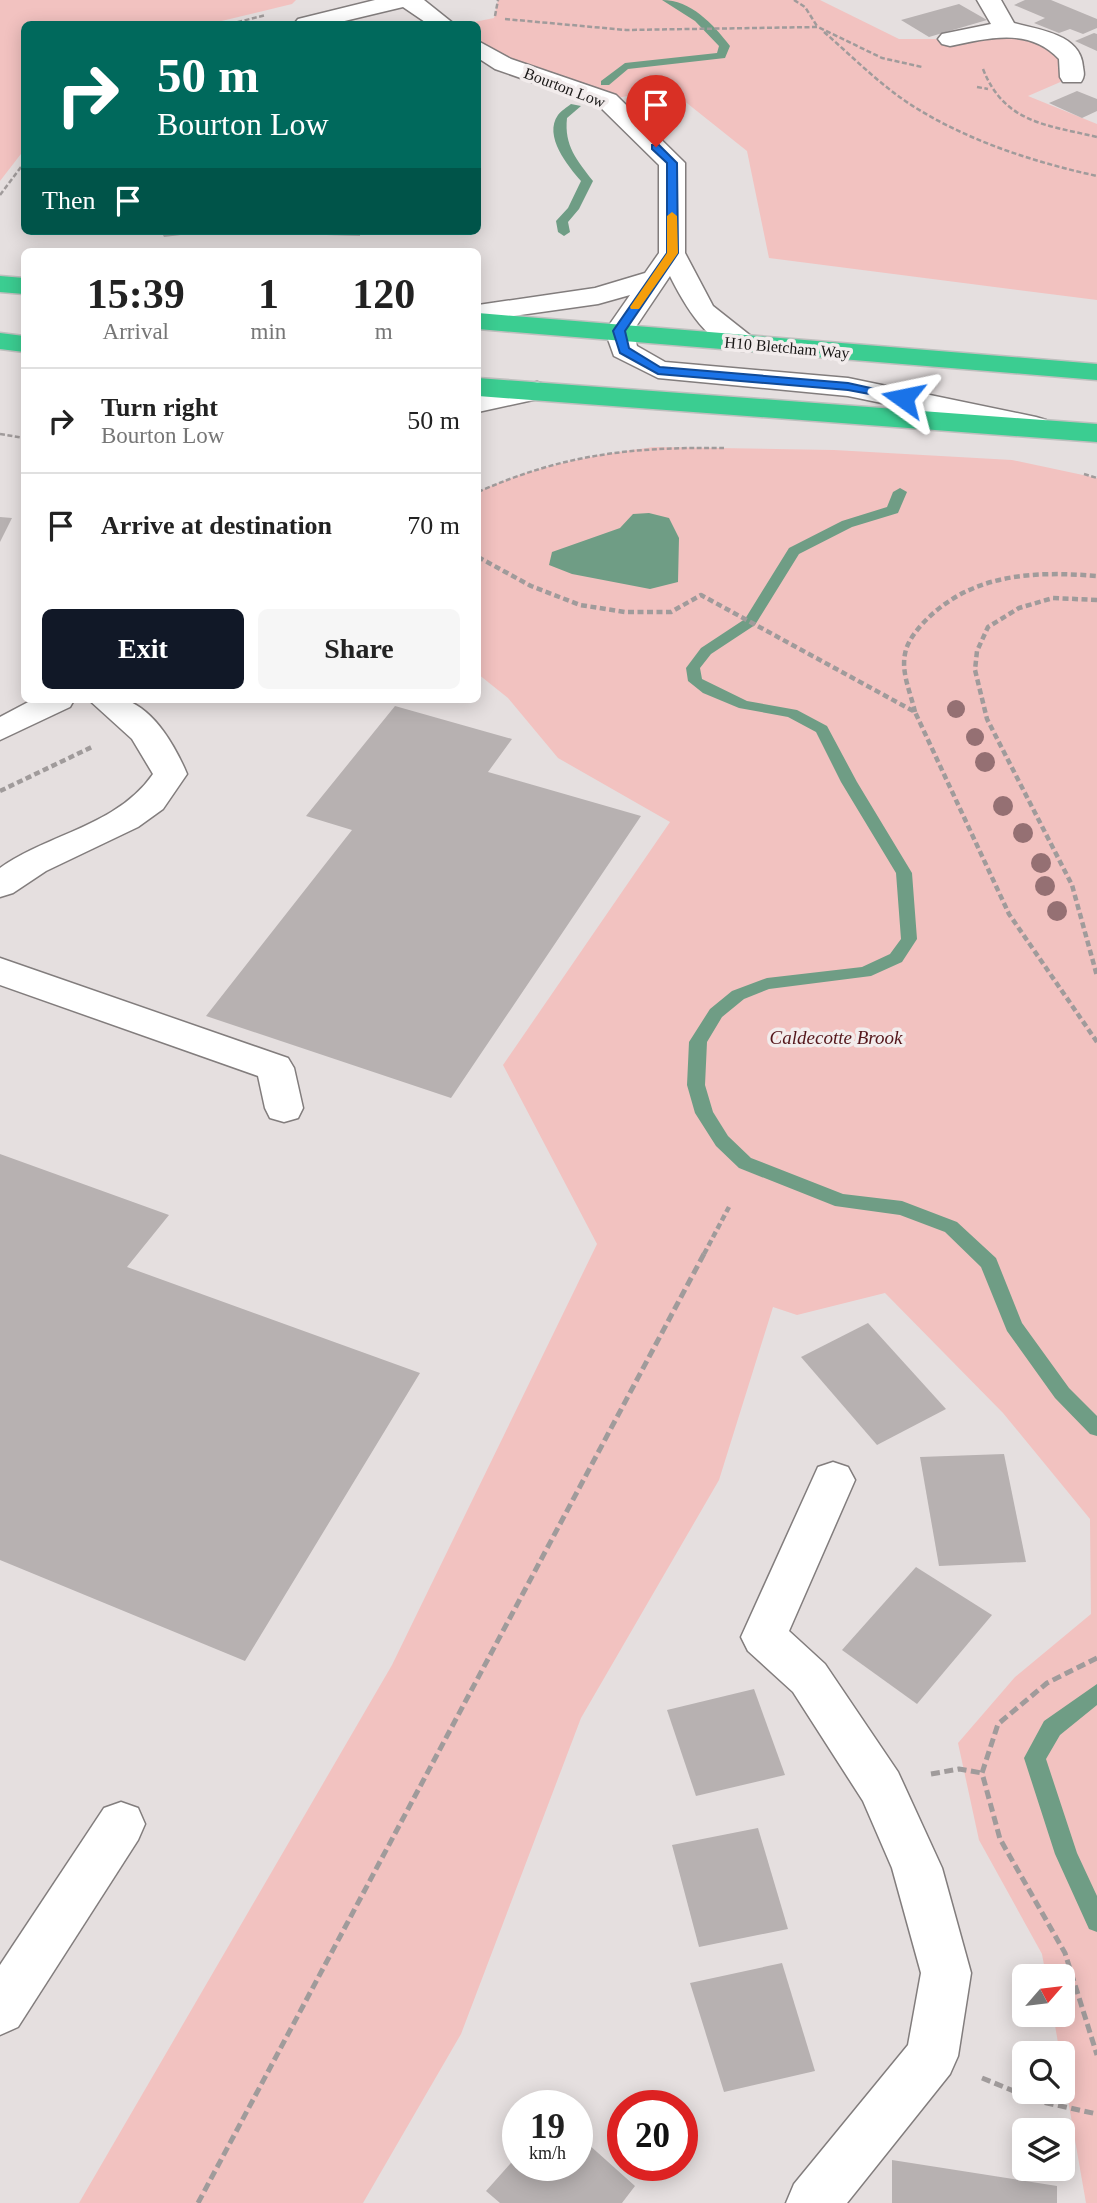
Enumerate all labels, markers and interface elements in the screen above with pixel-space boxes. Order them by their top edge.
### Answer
text: 50 m [157,48,259,103]
icon: right [42,49,133,140]
street label: Bourton Low [522,64,608,111]
pin [626,75,686,147]
icon: arrive [637,86,675,124]
text: Bourton Low [157,106,329,142]
icon: arrive [109,182,147,220]
text: Then [42,186,95,215]
text: 15:39 [87,271,185,317]
text: 1 [258,271,279,317]
text: 120 [352,271,415,317]
text: Arrival [103,319,169,344]
text: min [251,319,286,344]
text: m [375,319,393,344]
street label: H10 Bletcham Way [724,334,850,362]
position arrow [866,361,940,435]
text: Turn right [101,393,218,422]
icon: right [42,402,80,440]
text: 50 m [407,406,460,435]
text: Bourton Low [101,423,224,448]
icon: arrive [42,507,80,545]
text: Arrive at destination [101,511,332,540]
text: 70 m [407,511,460,540]
button: Exit [42,609,244,689]
button: Share [258,609,460,689]
park label: Caldecotte Brook [770,1027,903,1048]
north arrow [1012,1964,1074,2026]
map controls [1012,1964,1075,2181]
button: search [1012,2041,1075,2104]
speed limit sign: 20 [607,2090,698,2181]
text: 19 [530,2107,565,2146]
button: layers [1012,2118,1075,2181]
text: km/h [529,2143,566,2163]

